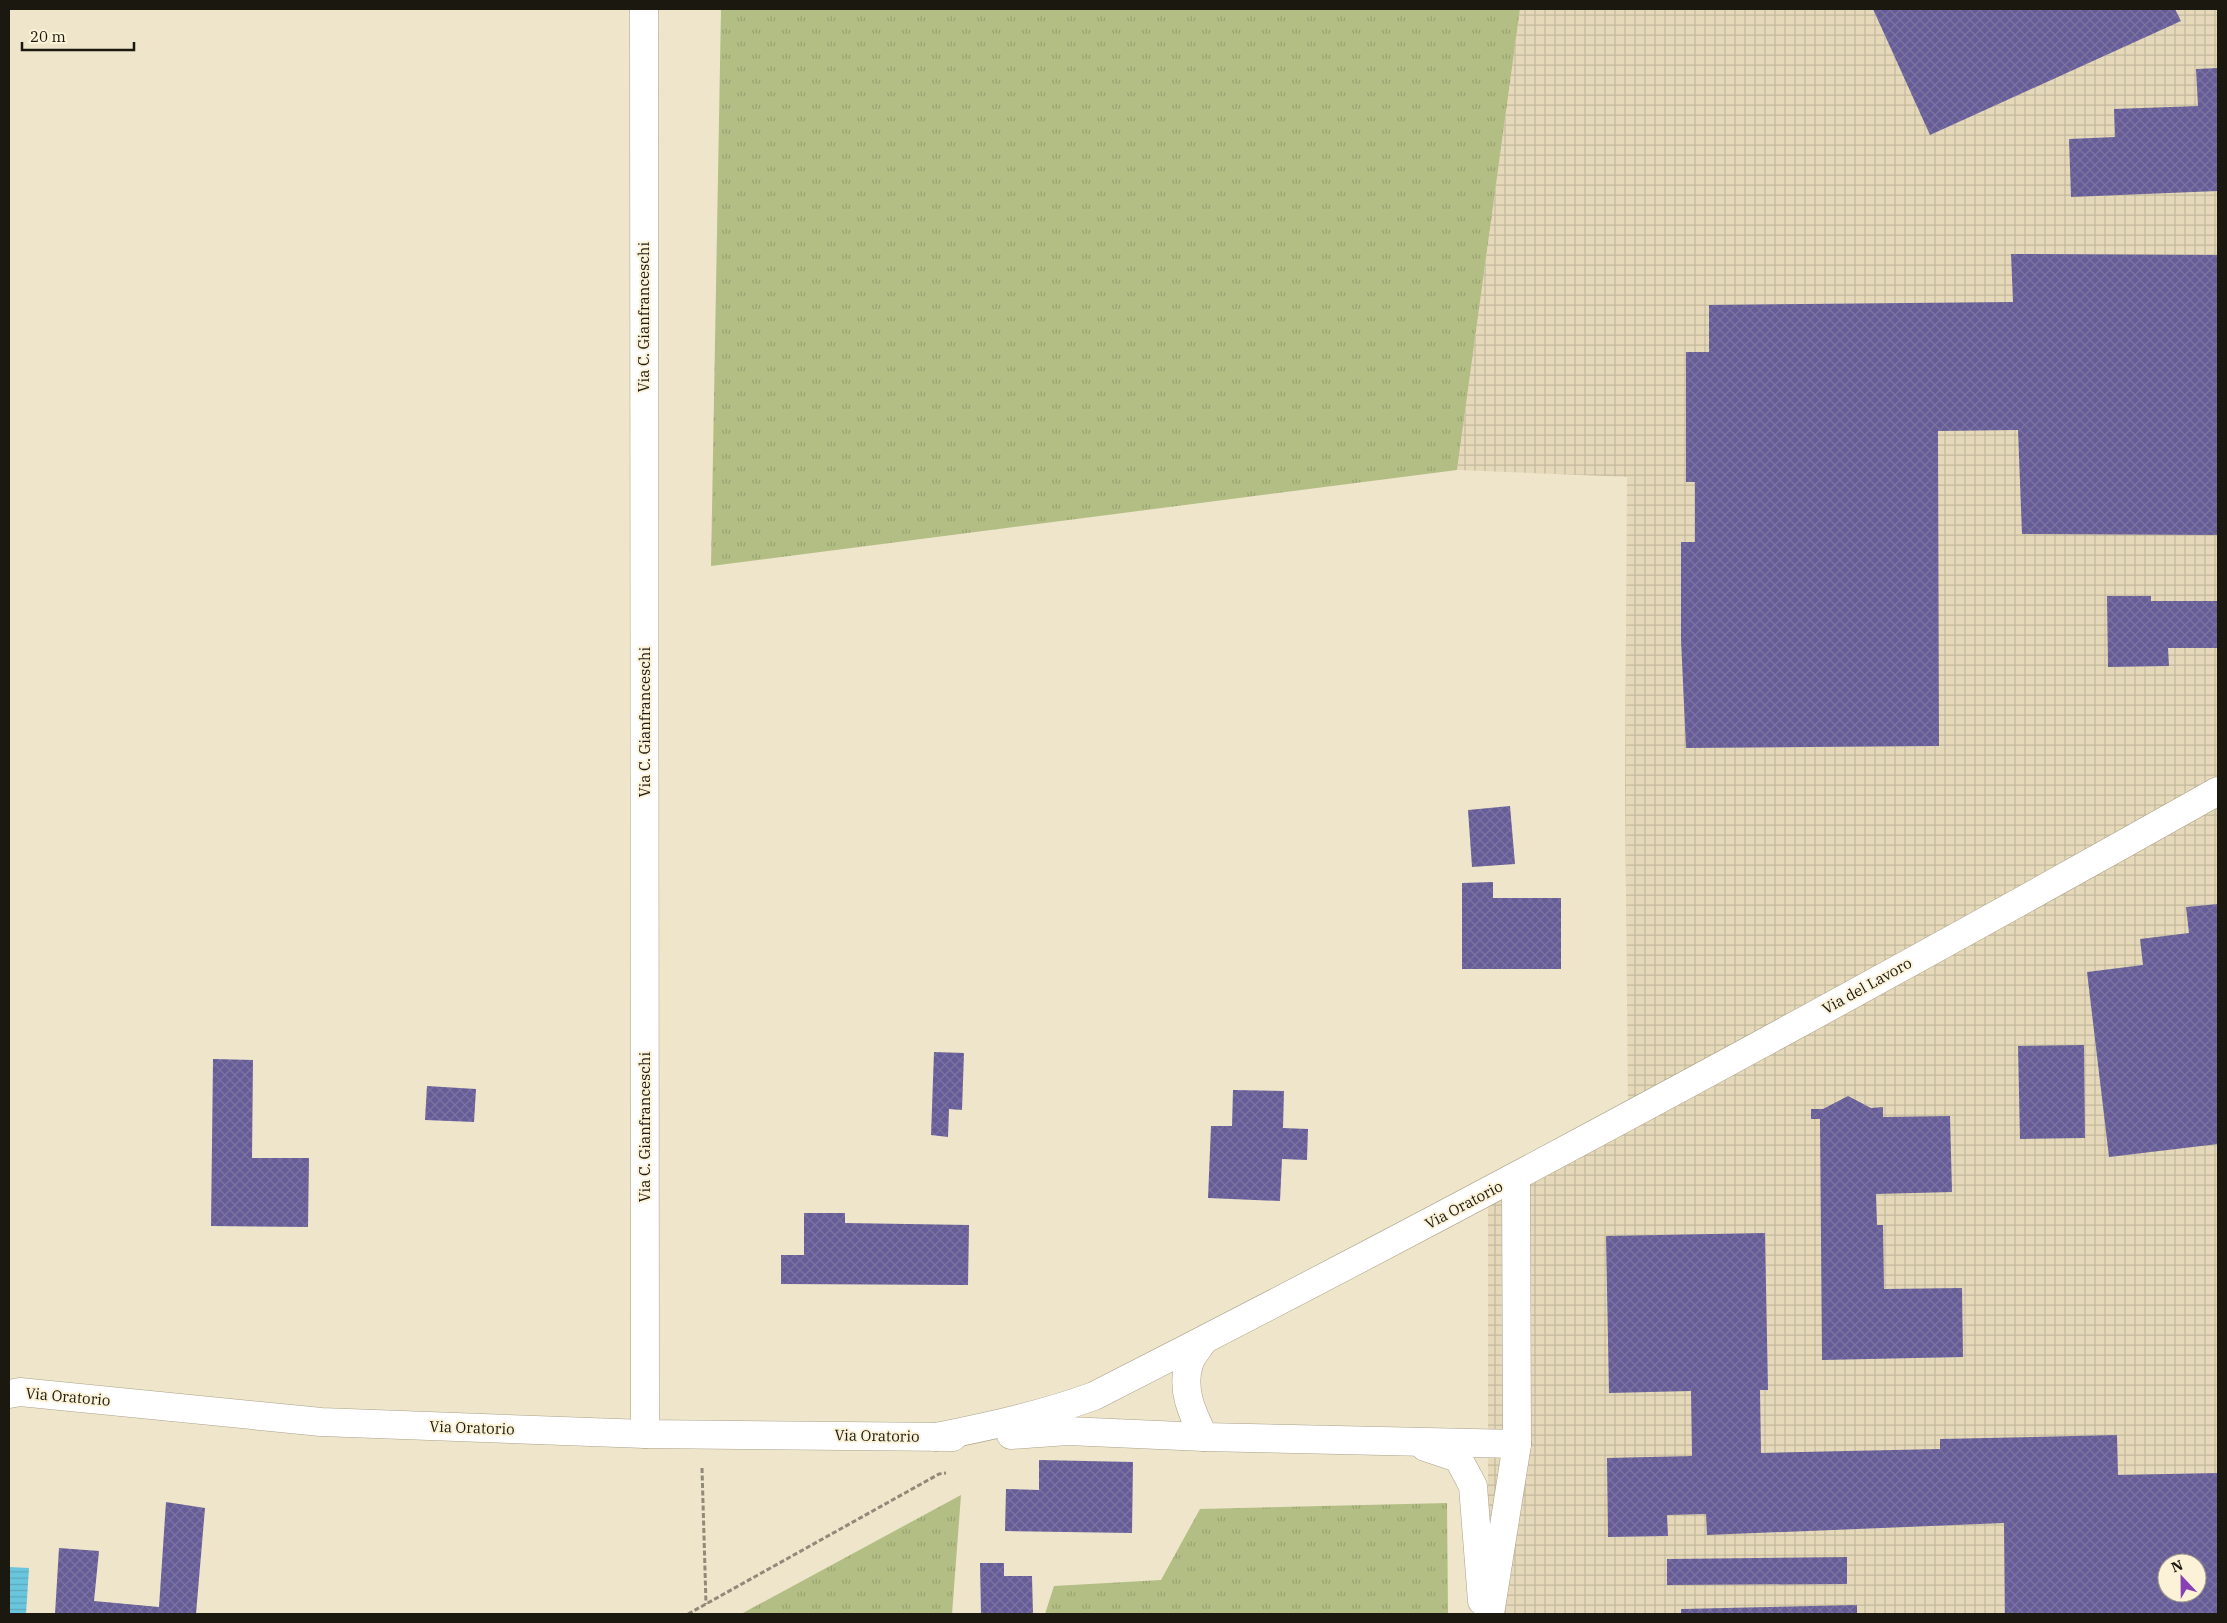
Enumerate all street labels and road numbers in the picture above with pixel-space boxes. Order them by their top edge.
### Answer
street label: Via C. Gianfranceschi [634,242,653,392]
street label: Via C. Gianfranceschi [635,647,654,797]
street label: Via del Lavoro [1819,953,1915,1018]
street label: Via C. Gianfranceschi [635,1052,654,1202]
street label: Via Oratorio [1422,1176,1506,1233]
street label: Via Oratorio [25,1383,111,1410]
street label: Via Oratorio [429,1417,515,1438]
street label: Via Oratorio [834,1425,920,1446]

